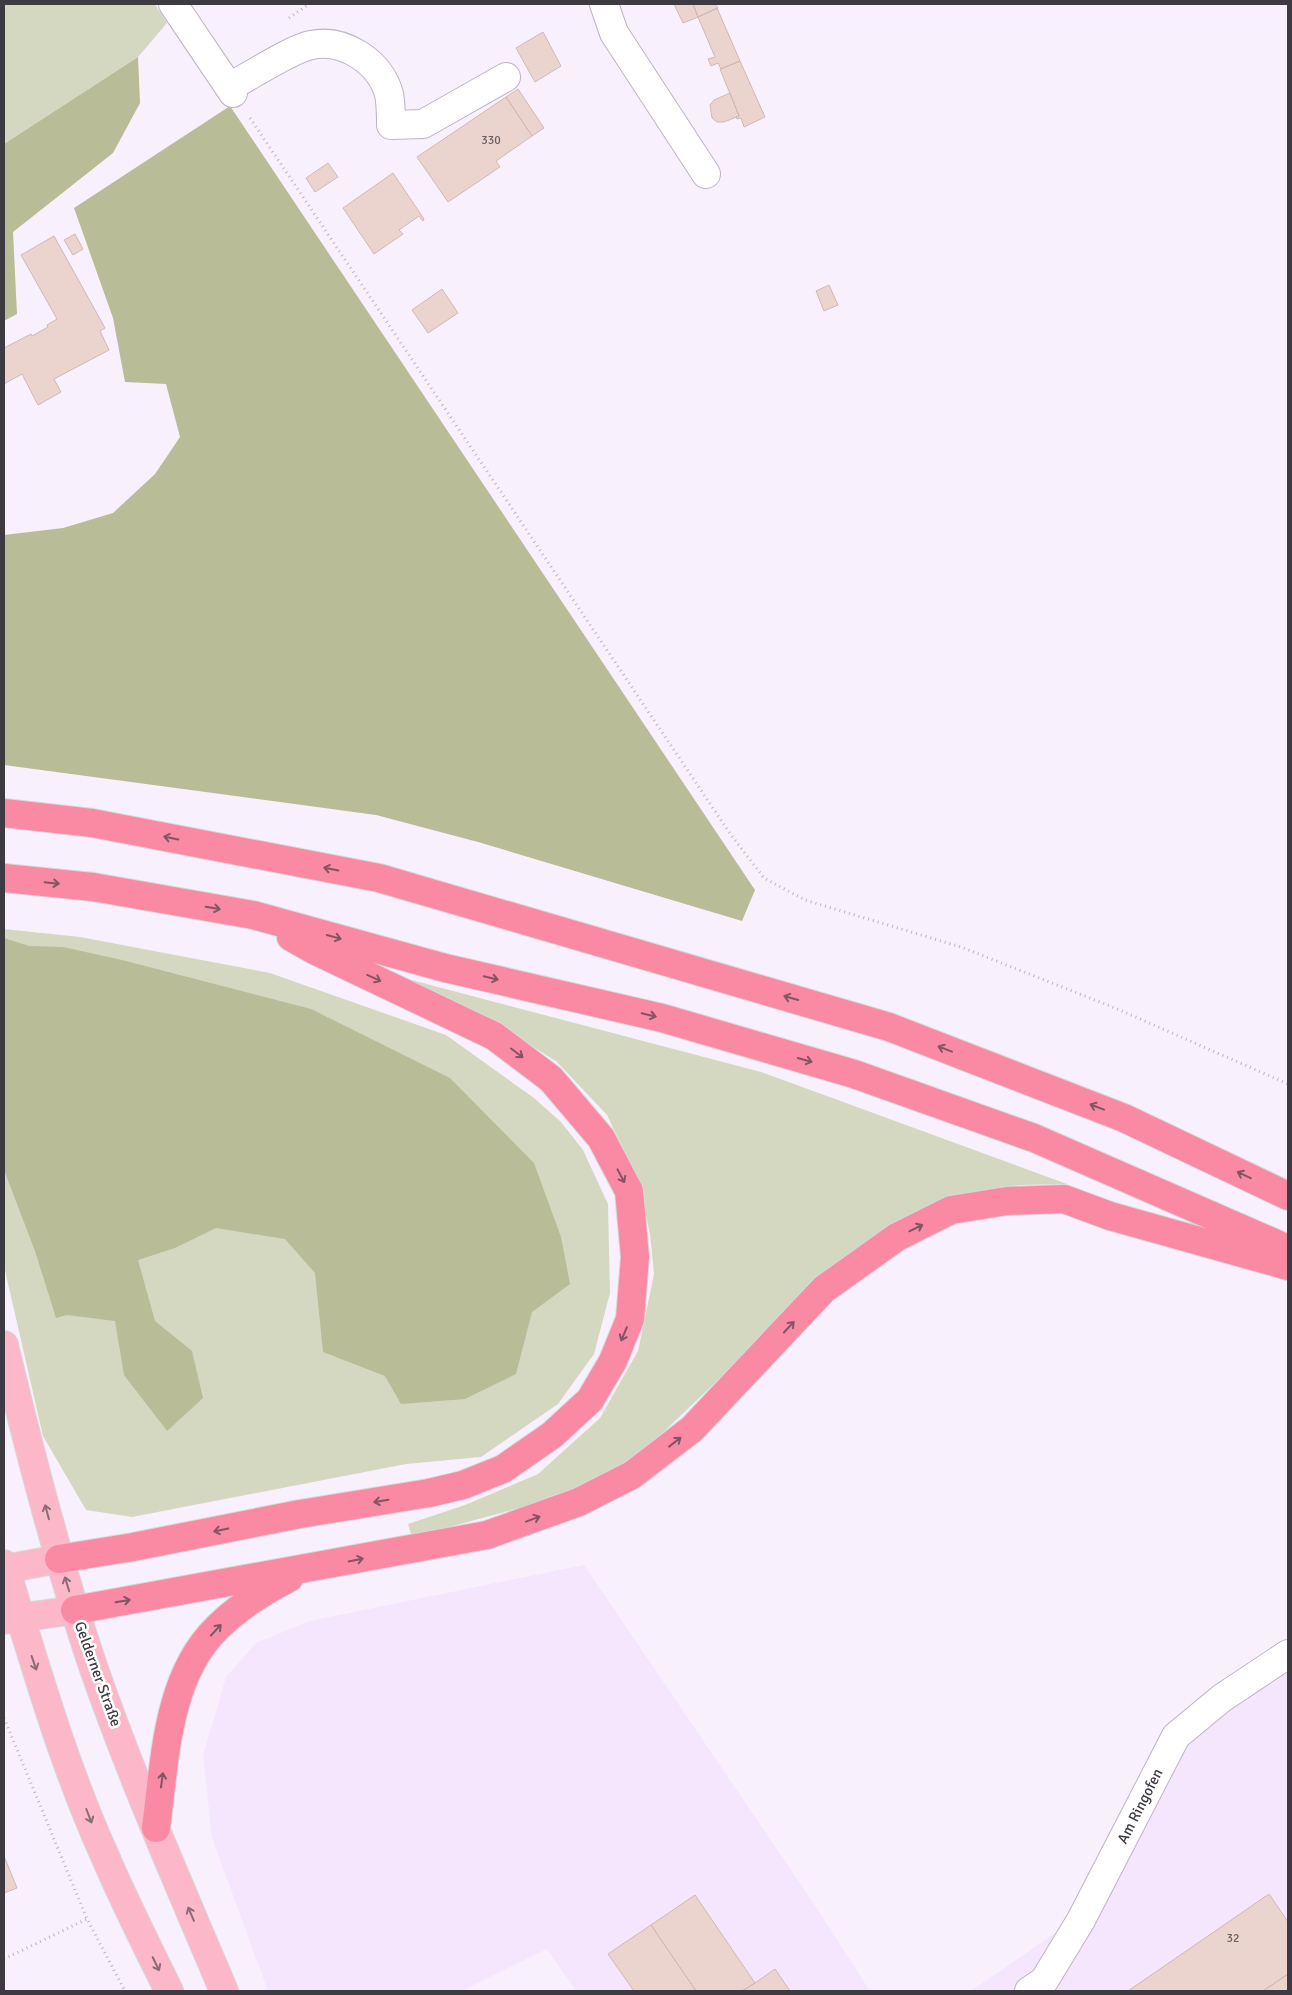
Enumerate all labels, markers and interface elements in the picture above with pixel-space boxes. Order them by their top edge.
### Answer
house number: 330 [481,133,501,148]
one-way arrow [164,833,180,843]
one-way arrow [323,864,339,873]
one-way arrow [44,878,60,888]
one-way arrow [204,903,220,913]
one-way arrow [325,933,341,942]
one-way arrow [366,973,381,983]
one-way arrow [482,974,498,983]
one-way arrow [783,993,799,1003]
one-way arrow [641,1011,657,1020]
one-way arrow [938,1044,953,1053]
one-way arrow [510,1048,523,1059]
one-way arrow [797,1055,813,1065]
one-way arrow [1089,1102,1105,1111]
one-way arrow [616,1168,626,1183]
one-way arrow [1237,1170,1252,1179]
one-way arrow [908,1222,923,1232]
one-way arrow [783,1320,795,1333]
one-way arrow [618,1326,628,1341]
one-way arrow [668,1437,682,1447]
one-way arrow [373,1496,389,1506]
one-way arrow [41,1504,51,1520]
one-way arrow [525,1514,540,1523]
one-way arrow [214,1525,230,1535]
one-way arrow [347,1554,363,1564]
one-way arrow [61,1576,71,1592]
one-way arrow [114,1596,130,1606]
street label: Gelderner Straße [71,1619,125,1729]
one-way arrow [210,1624,222,1636]
one-way arrow [30,1654,40,1670]
street label: Am Ringofen [1113,1765,1167,1847]
one-way arrow [157,1772,167,1788]
one-way arrow [85,1808,94,1823]
one-way arrow [186,1907,196,1922]
house number: 32 [1227,1931,1239,1946]
one-way arrow [152,1956,161,1971]

